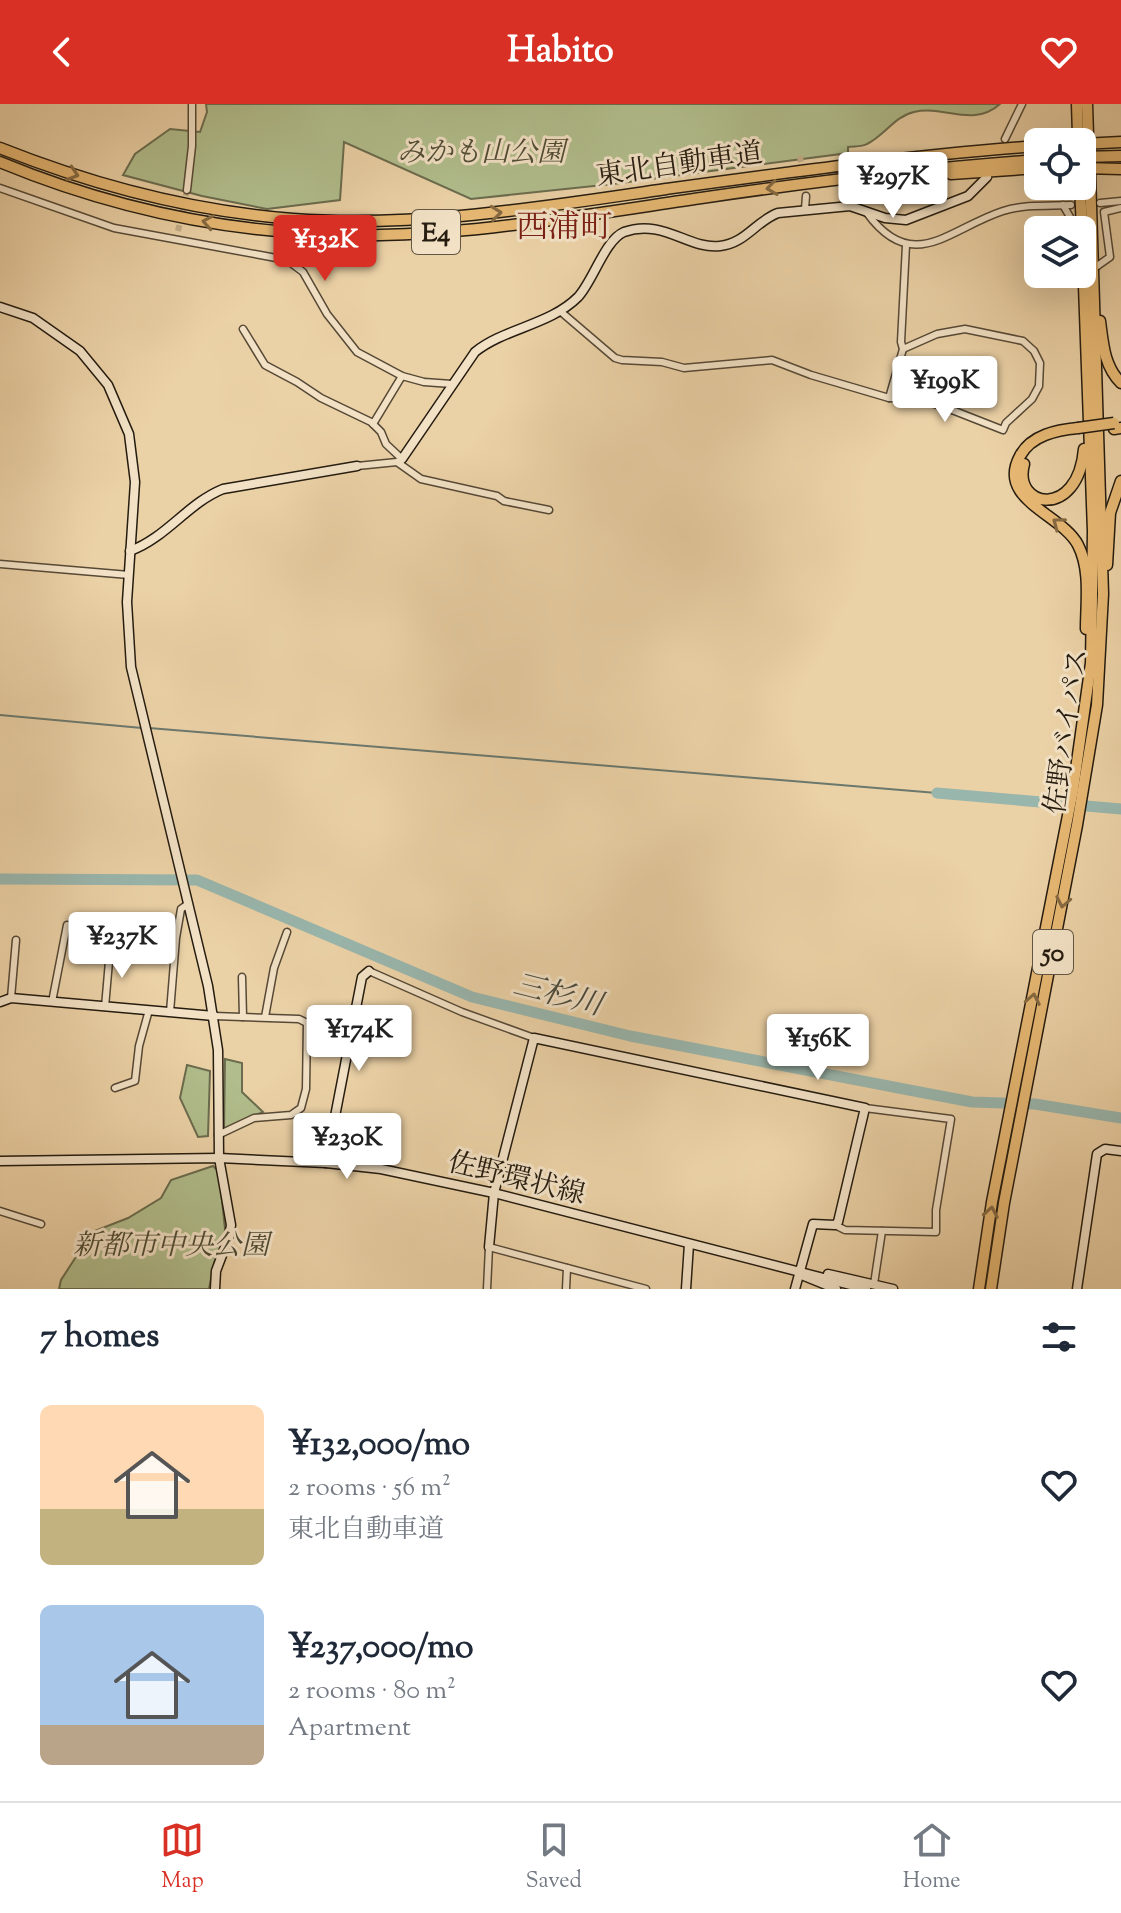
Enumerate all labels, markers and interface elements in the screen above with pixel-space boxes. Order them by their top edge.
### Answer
text: Habito [507,26,614,78]
icon: back [40,30,84,74]
icon: heart [1037,30,1081,74]
map controls [1024,128,1096,288]
button: locate [1024,128,1096,200]
park label: みかも山公園 [397,134,569,174]
street label: 東北自動車道 [593,134,765,197]
pin: ¥297K [837,152,949,220]
text: ¥297K [856,159,930,196]
one-way arrow [66,165,80,181]
one-way arrow [765,179,779,196]
one-way arrow [490,204,503,221]
district label: 西浦町 [516,206,612,252]
road number: E4 [412,210,460,254]
one-way arrow [201,214,215,231]
pin: ¥132K [269,215,381,283]
button: layers [1024,216,1096,288]
text: ¥132K [291,222,359,259]
pin: ¥199K [889,356,1001,424]
text: ¥199K [910,363,980,400]
one-way arrow [1052,518,1067,533]
street label: 佐野バイパス [1037,646,1099,817]
one-way arrow [1055,895,1072,909]
pin: ¥237K [66,912,178,980]
text: ¥237K [86,919,158,956]
road number: 50 [1033,930,1073,974]
water label: 三杉川 [509,965,609,1029]
one-way arrow [1024,992,1041,1006]
pin: ¥174K [303,1005,415,1073]
text: ¥174K [325,1012,393,1049]
pin: ¥156K [762,1014,874,1082]
text: ¥156K [785,1021,851,1058]
pin: ¥230K [291,1113,403,1181]
text: ¥230K [311,1120,383,1157]
street label: 佐野環状線 [444,1144,589,1216]
one-way arrow [981,1205,998,1219]
park label: 新都市中央公園 [73,1227,273,1267]
text: 7 homes [40,1313,159,1362]
icon: filters [1037,1315,1081,1359]
text: ¥132,000/mo [288,1421,470,1470]
icon: home [104,1437,200,1533]
icon: heart [1037,1463,1081,1507]
text: 2 rooms · 56 m² [288,1470,451,1507]
text: 東北自動車道 [288,1512,444,1549]
text: ¥237,000/mo [288,1624,474,1673]
icon: home [104,1637,200,1733]
icon: heart [1037,1663,1081,1707]
text: 2 rooms · 80 m² [288,1673,456,1710]
text: Apartment [288,1710,411,1747]
tab: Map [160,1818,204,1898]
tab: Saved [525,1818,582,1898]
tab: Home [903,1818,961,1898]

